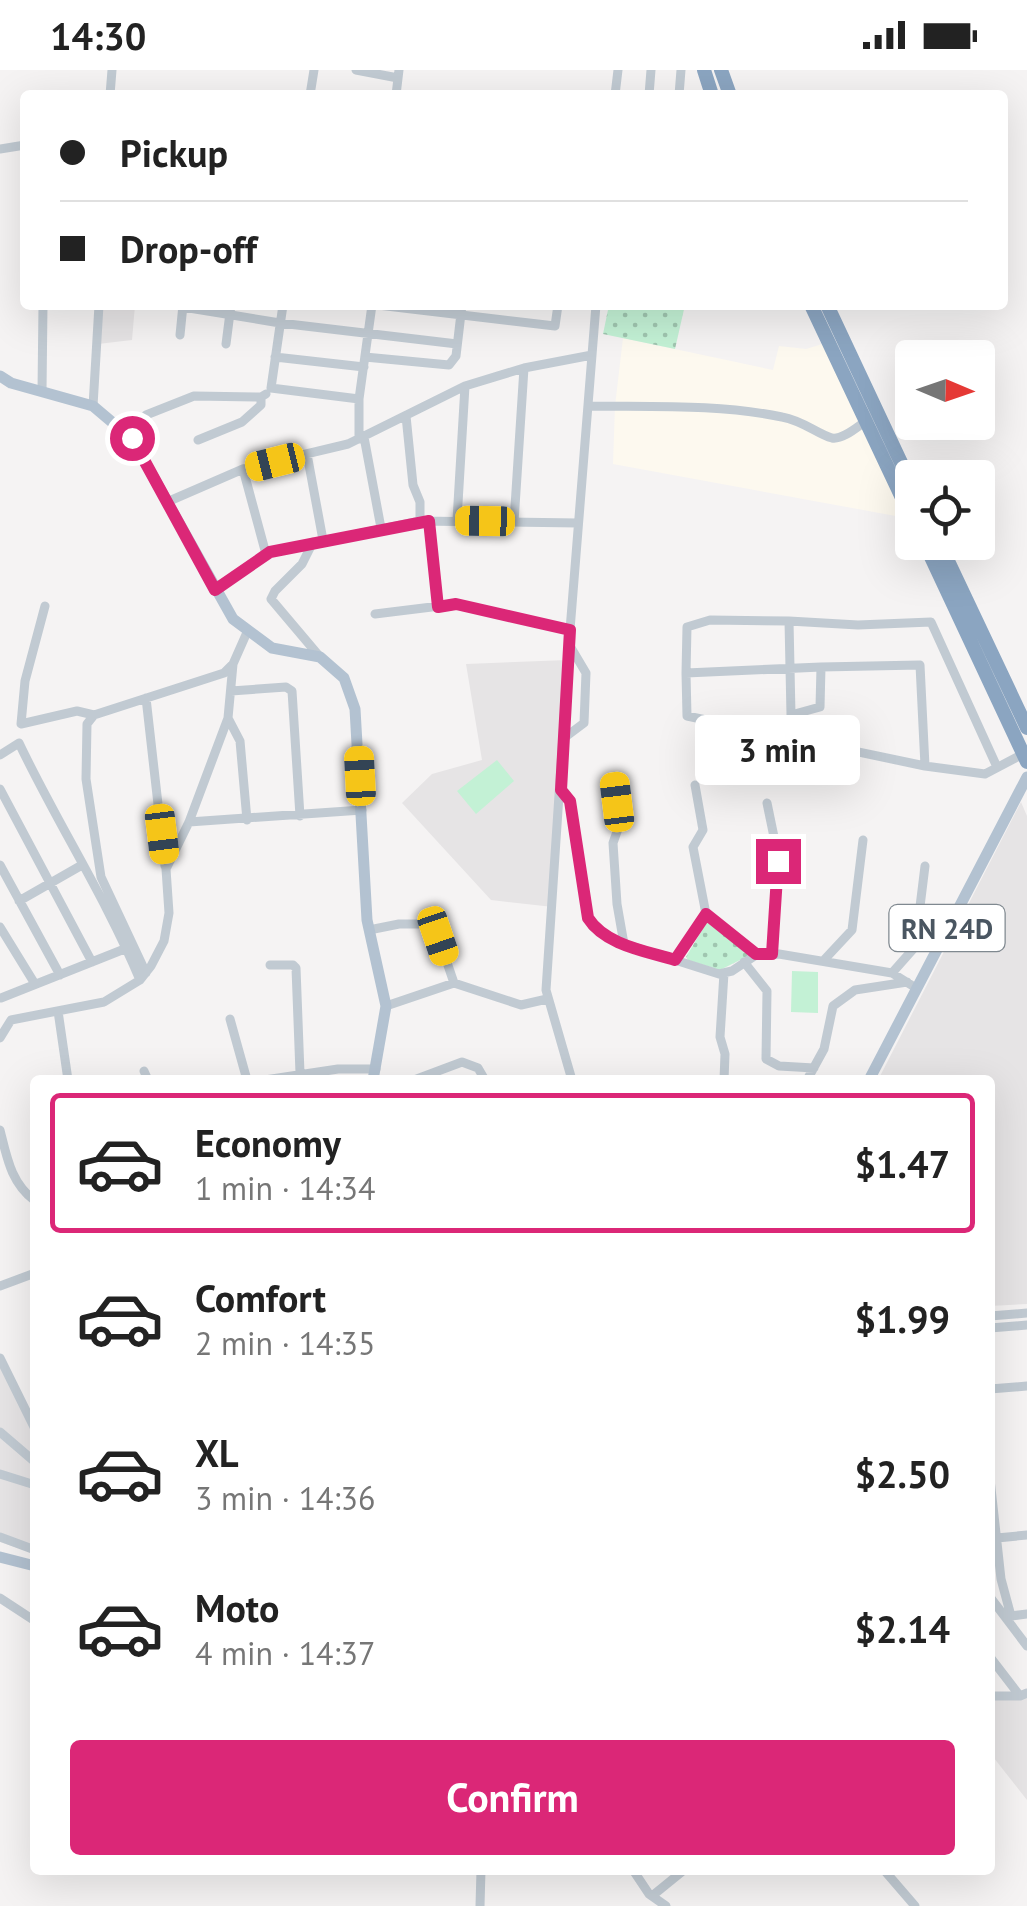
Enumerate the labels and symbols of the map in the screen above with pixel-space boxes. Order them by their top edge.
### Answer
north arrow [895,340,995,440]
route start [110,416,155,461]
car [242,440,308,484]
car [455,505,515,537]
callout: 3 min [696,716,860,786]
car [343,745,377,807]
car [598,770,636,834]
car [143,802,181,866]
route end [756,839,801,884]
car [414,903,462,969]
road number: RN 24D [890,905,1004,951]

